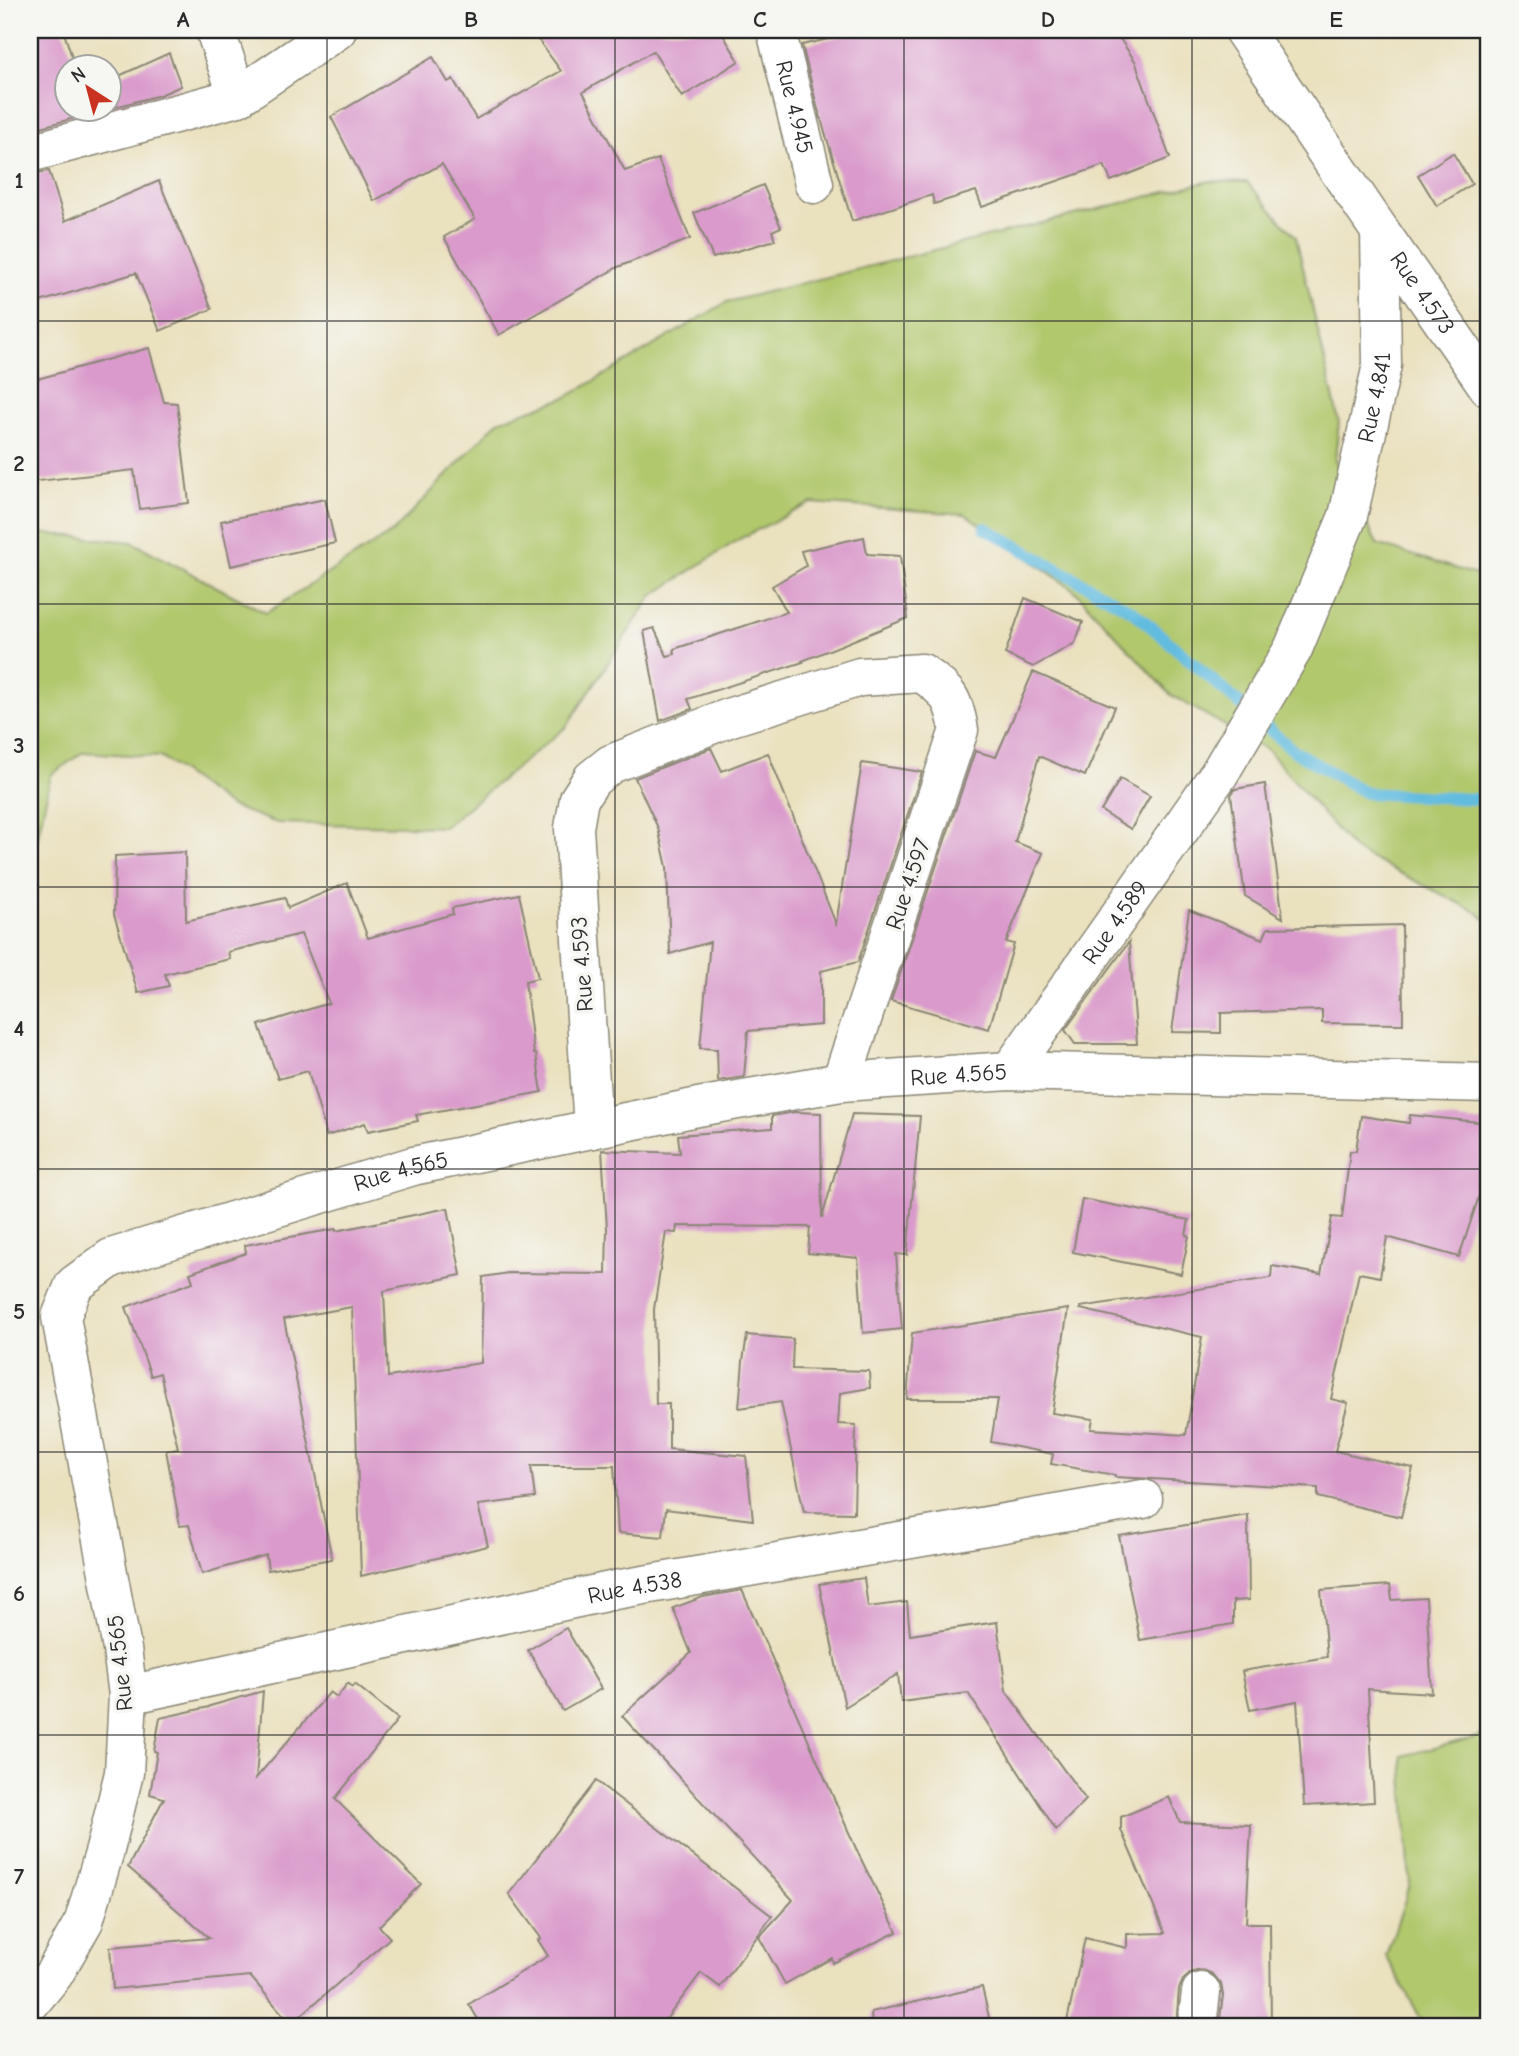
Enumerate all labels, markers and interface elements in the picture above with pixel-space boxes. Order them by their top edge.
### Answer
text: A [177,6,190,33]
text: B [464,6,478,33]
text: C [753,6,767,33]
text: D [1041,6,1055,33]
text: E [1329,6,1343,33]
north arrow [52,52,122,122]
street label: Rue 4.945 [770,57,819,156]
text: N [67,63,90,88]
text: 1 [14,167,24,194]
street label: Rue 4.573 [1385,246,1461,339]
street label: Rue 4.841 [1352,352,1396,445]
text: 2 [13,450,25,477]
text: 3 [13,732,25,759]
street label: Rue 4.597 [880,835,936,933]
street label: Rue 4.589 [1076,875,1153,969]
street label: Rue 4.593 [565,915,599,1013]
text: 4 [14,1015,25,1042]
street label: Rue 4.565 [909,1058,1008,1091]
street label: Rue 4.565 [350,1146,450,1197]
text: 5 [13,1298,25,1325]
street label: Rue 4.538 [585,1565,684,1609]
text: 6 [13,1580,25,1607]
street label: Rue 4.565 [102,1613,138,1713]
text: 7 [14,1863,25,1890]

